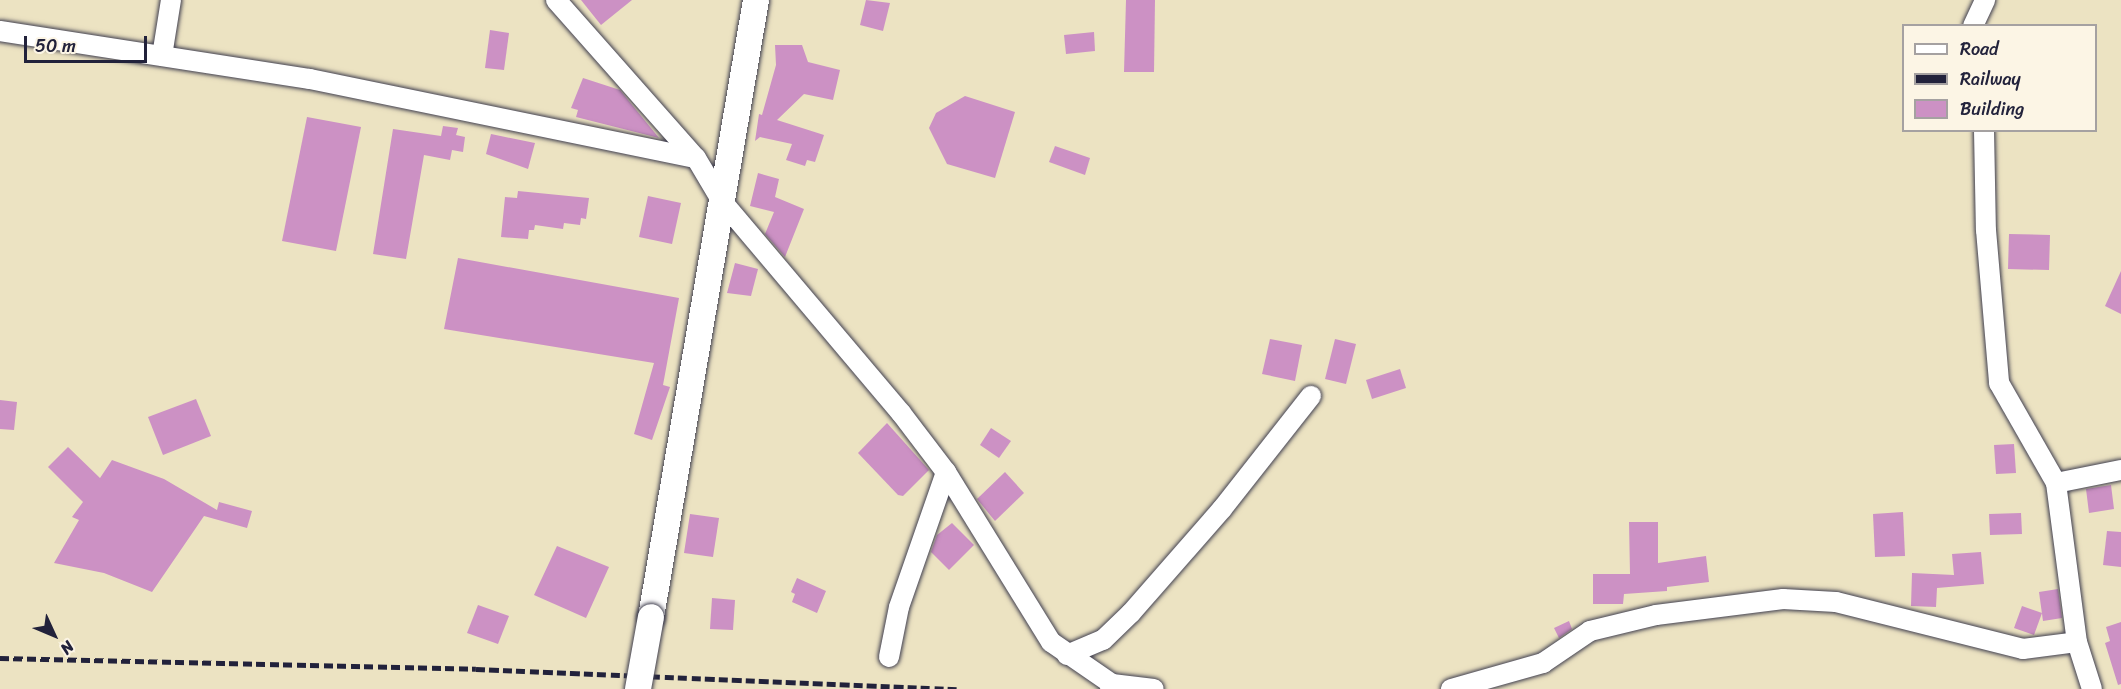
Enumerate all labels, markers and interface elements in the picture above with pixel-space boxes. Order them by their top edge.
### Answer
scale bar [27,24,150,62]
legend [1902,24,2097,132]
text: 50 m [35,30,76,62]
text: Road [1960,33,1999,65]
text: Railway [1960,63,2021,95]
text: Building [1960,93,2024,125]
north arrow [24,605,84,665]
text: N [53,634,82,662]

